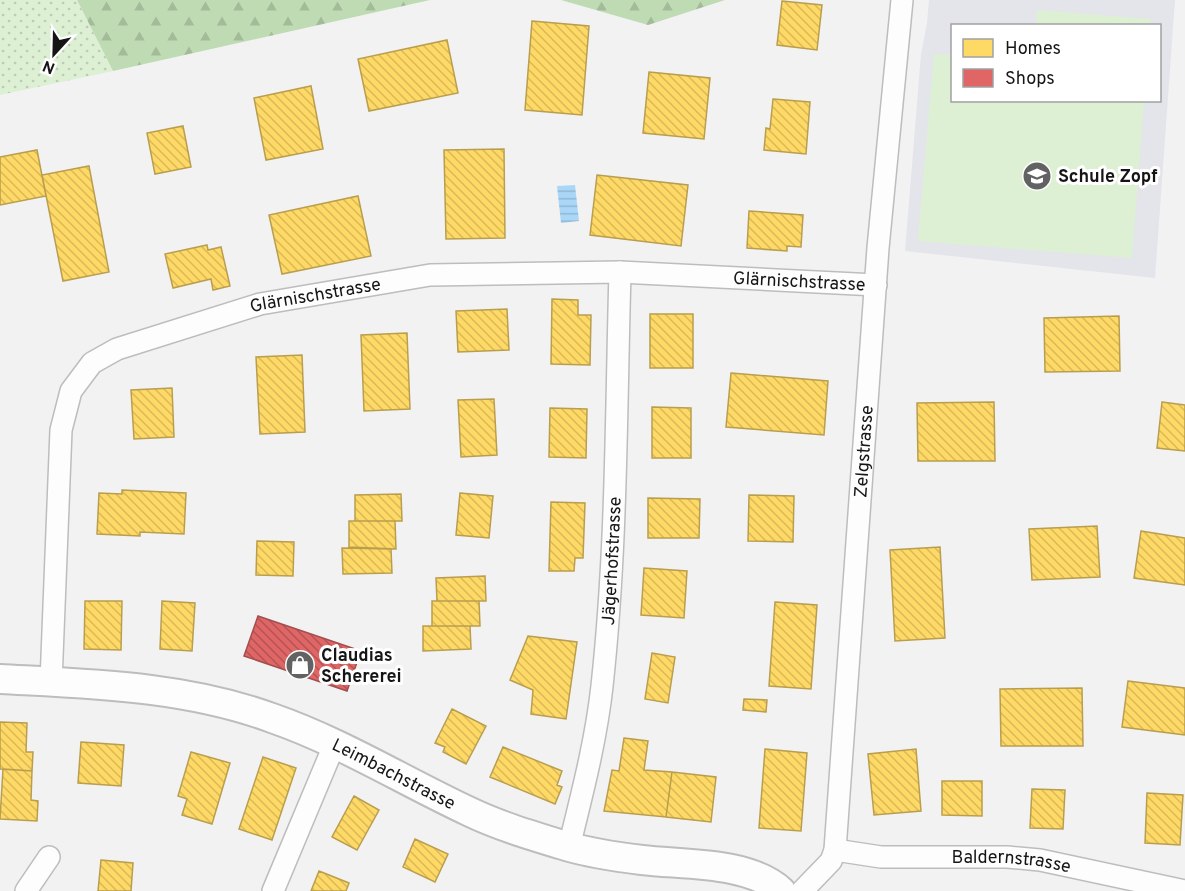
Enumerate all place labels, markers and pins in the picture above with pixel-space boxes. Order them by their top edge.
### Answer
school or university icon: Schule Zopf [1021,160,1053,192]
place label: Schule Zopf [1058,166,1158,189]
place label: Claudias Schererei [321,645,402,689]
shop icon: Claudias Schererei [284,649,316,681]

